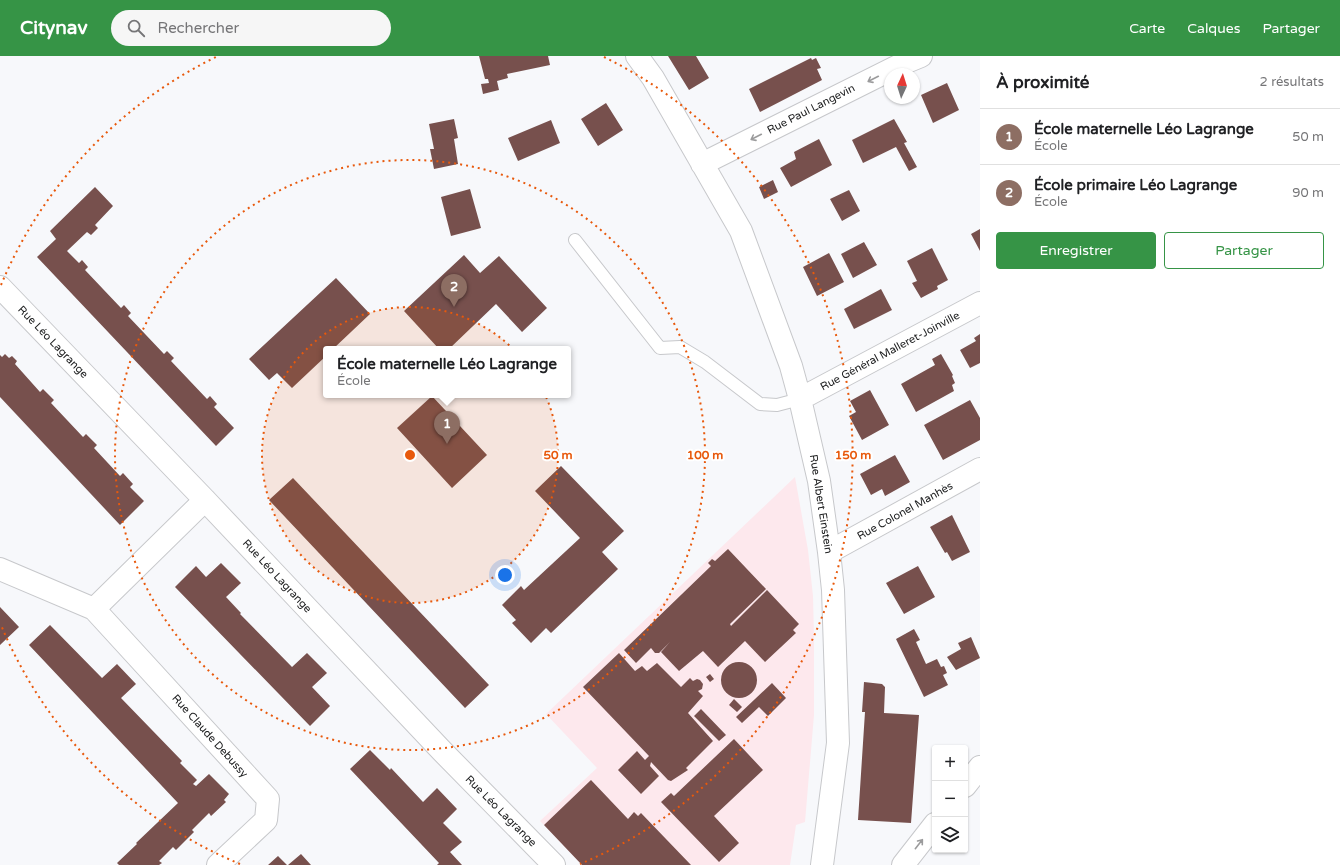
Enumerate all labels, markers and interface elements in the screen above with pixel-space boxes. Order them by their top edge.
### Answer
search box [111,10,391,46]
text: Citynav [20,17,87,39]
icon: search [125,17,147,39]
text: Rechercher [157,19,239,37]
text: Carte [1129,20,1165,37]
text: Calques [1187,20,1240,37]
text: Partager [1262,20,1320,37]
north arrow [884,68,920,104]
text: À proximité [996,72,1089,93]
text: 2 résultats [1260,74,1324,90]
one-way arrow [867,75,879,83]
street label: Rue Paul Langevin [765,81,857,137]
text: École maternelle Léo Lagrange [1034,120,1254,138]
text: 1 [1005,129,1013,145]
text: 50 m [1292,129,1324,145]
one-way arrow [751,134,763,141]
text: École [1034,138,1068,154]
text: École primaire Léo Lagrange [1034,176,1237,194]
text: 2 [1005,185,1013,201]
text: 90 m [1292,185,1324,201]
text: École [1034,194,1068,210]
button: Enregistrer [996,232,1156,269]
button: Partager [1164,232,1324,269]
pin: 2 [441,274,467,307]
street label: Rue Léo Lagrange [15,303,91,381]
street label: Rue Général Malleret-Joinville [818,309,962,393]
popup [323,346,571,398]
text: École maternelle Léo Lagrange [337,355,557,373]
text: École [337,373,371,389]
pin: 1 [434,411,460,444]
centre of rings [403,448,417,462]
text: 50 m [543,448,573,462]
text: 100 m [687,448,723,462]
text: 150 m [835,448,871,462]
street label: Rue Albert Einstein [807,453,835,555]
street label: Rue Colonel Manhès [855,479,955,543]
street label: Rue Léo Lagrange [240,537,314,615]
your location [495,565,515,585]
street label: Rue Claude Debussy [169,692,251,780]
map controls [932,745,968,853]
button: + [932,745,968,781]
street label: Rue Léo Lagrange [463,773,539,849]
button: − [932,781,968,817]
button: layers [932,817,968,853]
one-way arrow [915,839,923,850]

